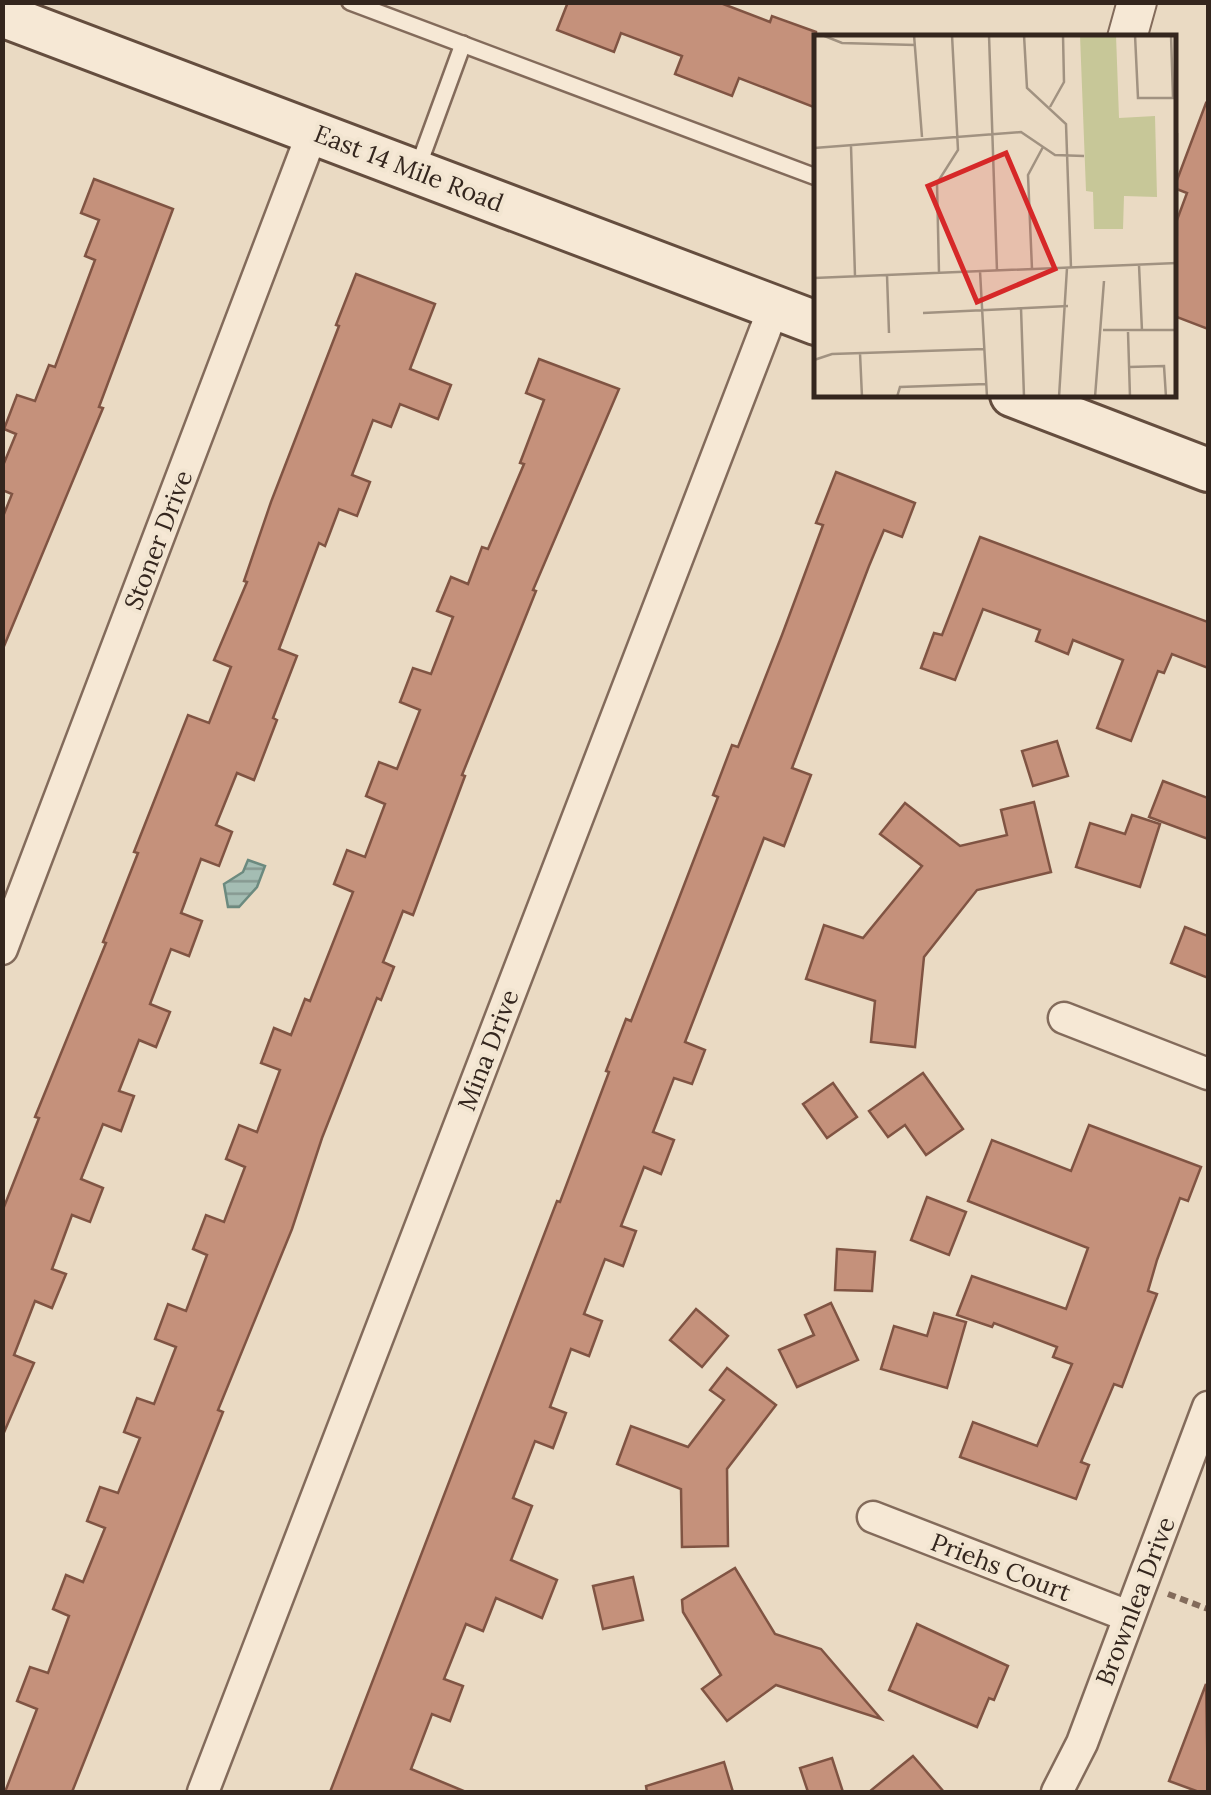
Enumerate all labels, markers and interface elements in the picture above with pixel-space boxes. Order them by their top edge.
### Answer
inset map [814,35,1176,398]
street label: East 14 Mile Road [310,117,508,219]
street label: Stoner Drive [117,466,199,614]
street label: Mina Drive [450,985,526,1115]
street label: Brownlea Drive [1088,1512,1182,1690]
street label: Priehs Court [926,1526,1076,1608]

